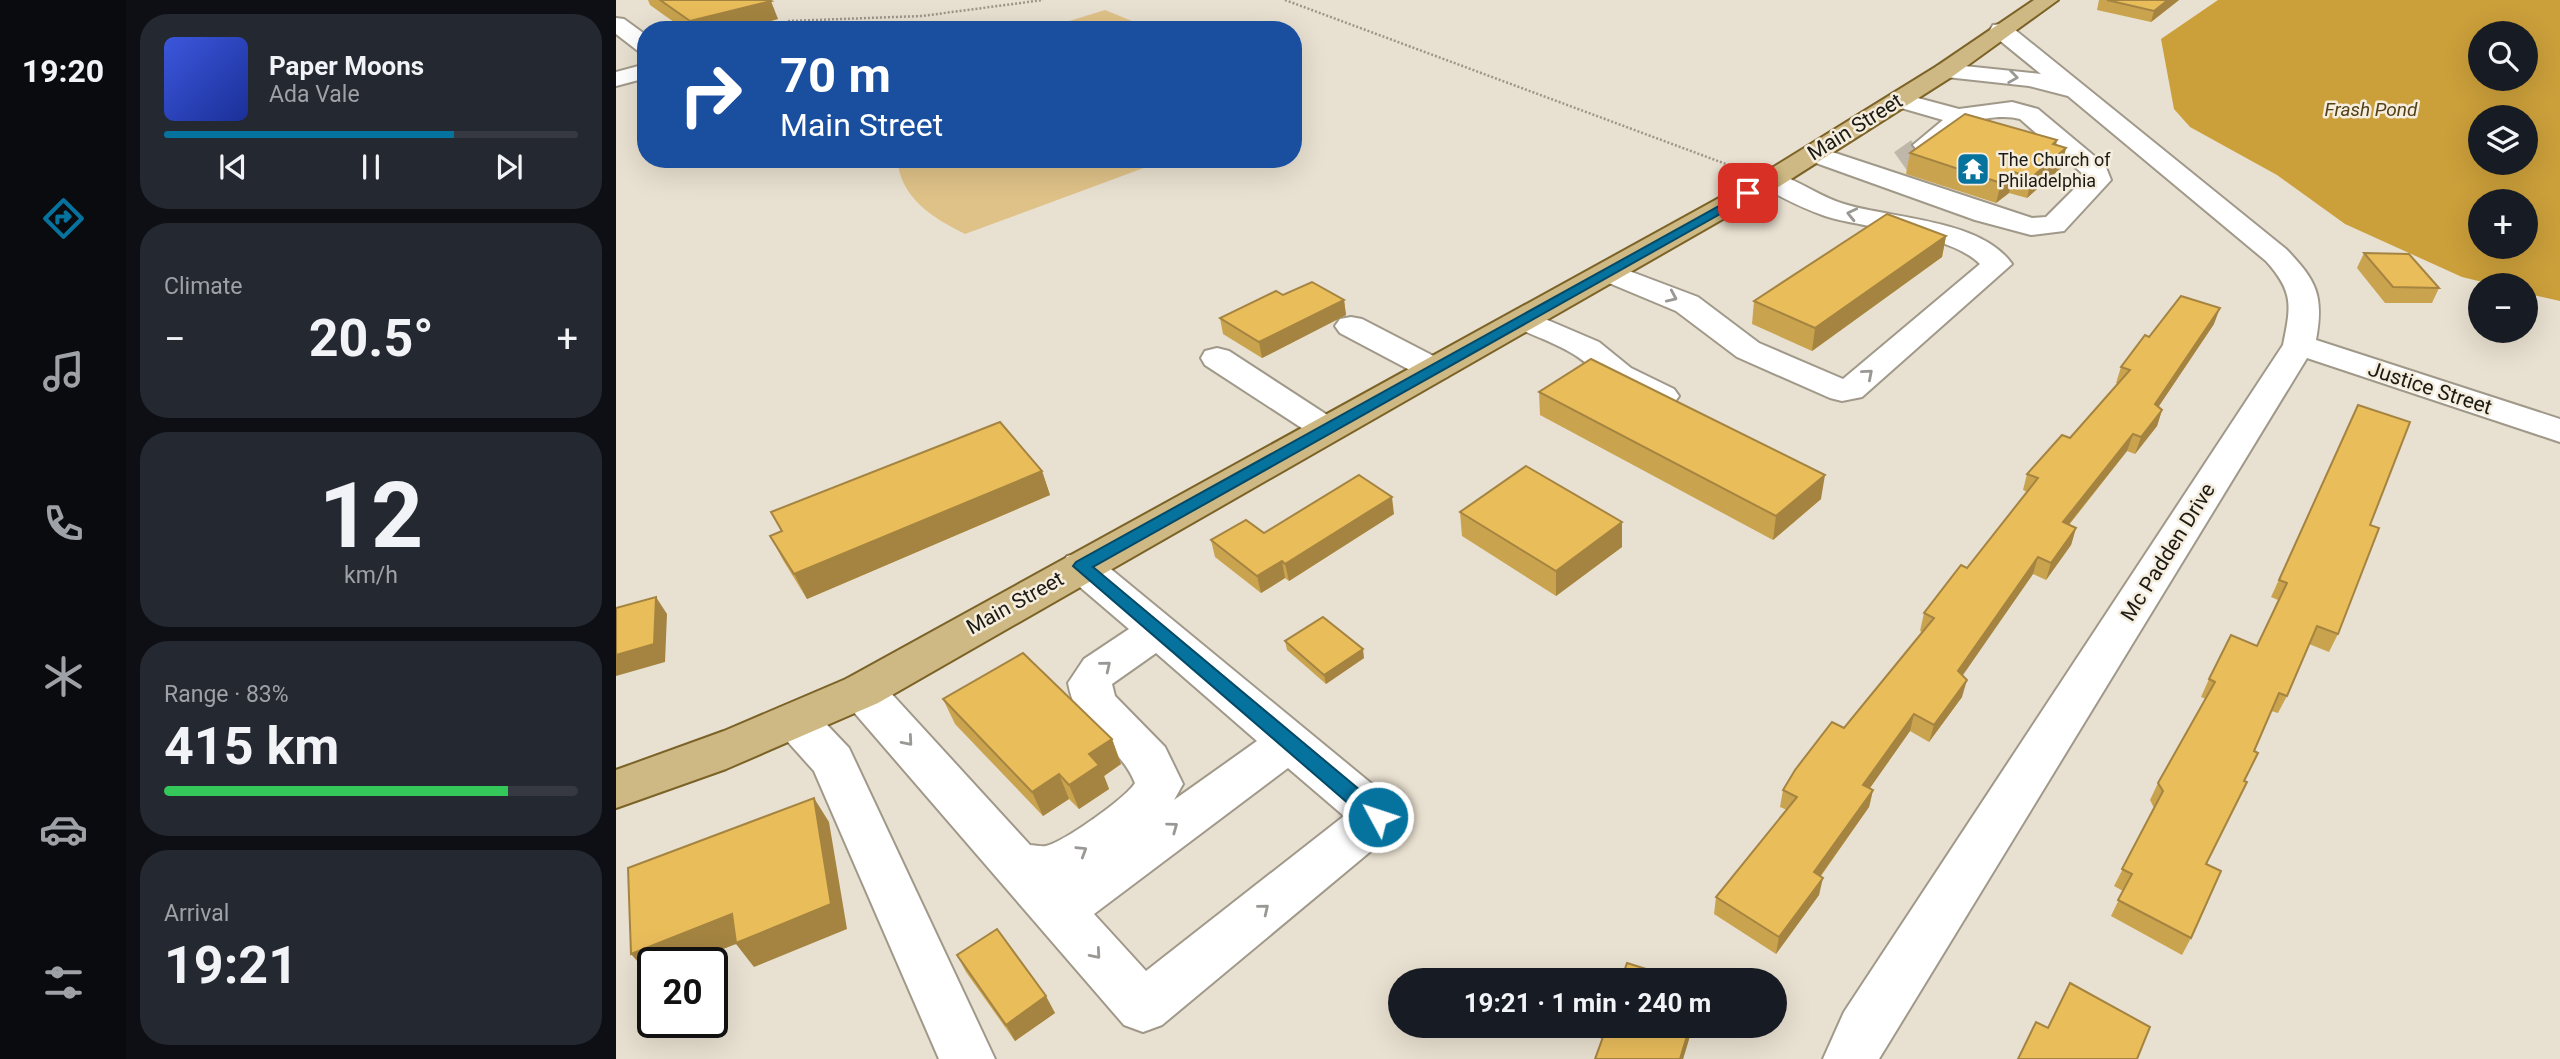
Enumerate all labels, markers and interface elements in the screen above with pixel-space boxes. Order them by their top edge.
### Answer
map controls [2468,21,2538,343]
button: search [2468,21,2538,91]
text: 70 m [780,47,891,104]
icon: right [665,49,756,140]
text: Paper Moons [269,51,424,81]
text: 19:20 [22,52,104,90]
one-way arrow [2007,69,2019,84]
text: Ada Vale [269,81,360,108]
street label: Main Street [1803,88,1907,166]
water label: Frash Pond [2325,98,2418,121]
button: layers [2468,105,2538,175]
text: Main Street [780,106,943,144]
icon: previous [214,148,252,186]
icon: pause [352,148,390,186]
icon: next [490,148,528,186]
place label: The Church of Philadelphia [1998,149,2111,191]
temple icon: The Church of Philadelphia [1954,150,1992,188]
pin [1718,163,1778,223]
icon: arrive [1729,174,1767,212]
button: + [2468,189,2538,259]
icon: directions [39,194,88,243]
one-way arrow [1846,208,1858,222]
text: Climate [164,273,243,300]
button: − [2468,273,2538,343]
one-way arrow [1665,289,1677,303]
text: 20.5° [309,308,434,369]
text: − [164,317,186,361]
text: + [556,317,578,361]
icon: music [39,347,88,396]
street label: Justice Street [2365,357,2495,419]
one-way arrow [1860,370,1873,382]
text: 12 [319,463,423,569]
street label: Mc Padden Drive [2116,479,2220,625]
icon: phone [39,499,88,548]
text: km/h [344,562,398,589]
street label: Main Street [962,566,1068,639]
icon: climate [39,652,88,701]
one-way arrow [1098,662,1111,674]
text: Range · 83% [164,681,289,708]
text: 415 km [164,716,339,777]
one-way arrow [900,733,913,746]
position arrow [1341,780,1415,854]
icon: car [39,805,88,854]
one-way arrow [1165,823,1178,836]
one-way arrow [1075,846,1088,859]
text: Arrival [164,900,229,927]
one-way arrow [1256,905,1269,917]
text: 19:21 [164,935,298,996]
one-way arrow [1088,946,1100,959]
speed limit sign: 20 [637,947,728,1038]
icon: filters [39,958,88,1007]
text: 19:21 · 1 min · 240 m [1464,988,1711,1018]

